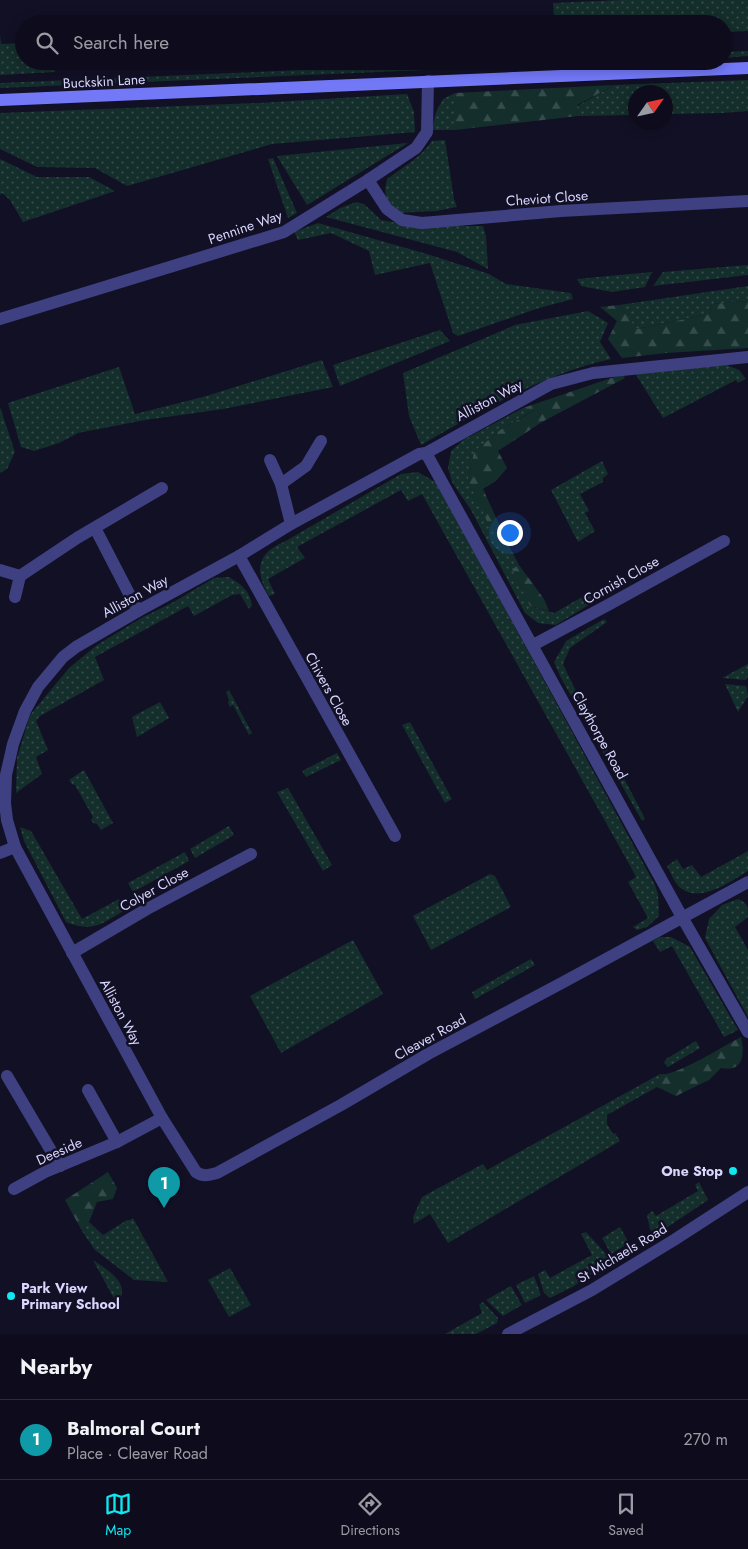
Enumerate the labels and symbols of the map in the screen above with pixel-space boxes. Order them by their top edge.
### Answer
street label: Buckskin Lane [62,69,146,93]
north arrow [628,85,673,130]
street label: Cheviot Close [505,185,589,211]
street label: Pennine Way [205,205,285,249]
street label: Alliston Way [452,374,527,426]
your location [497,520,523,546]
street label: Cornish Close [580,551,662,609]
street label: Alliston Way [98,569,172,622]
street label: Chivers Close [300,648,358,730]
street label: Claythorpe Road [567,687,633,783]
street label: Colyer Close [116,862,192,916]
street label: Alliston Way [95,975,147,1050]
street label: Cleaver Road [391,1009,469,1065]
street label: Deeside [33,1132,85,1170]
place label: One Stop [661,1161,723,1181]
marker: One Stop [727,1165,739,1177]
pin: 1 [148,1167,180,1208]
street label: St Michaels Road [573,1218,671,1288]
place label: Park View Primary School [21,1278,120,1314]
marker: Park View Primary School [5,1290,17,1302]

